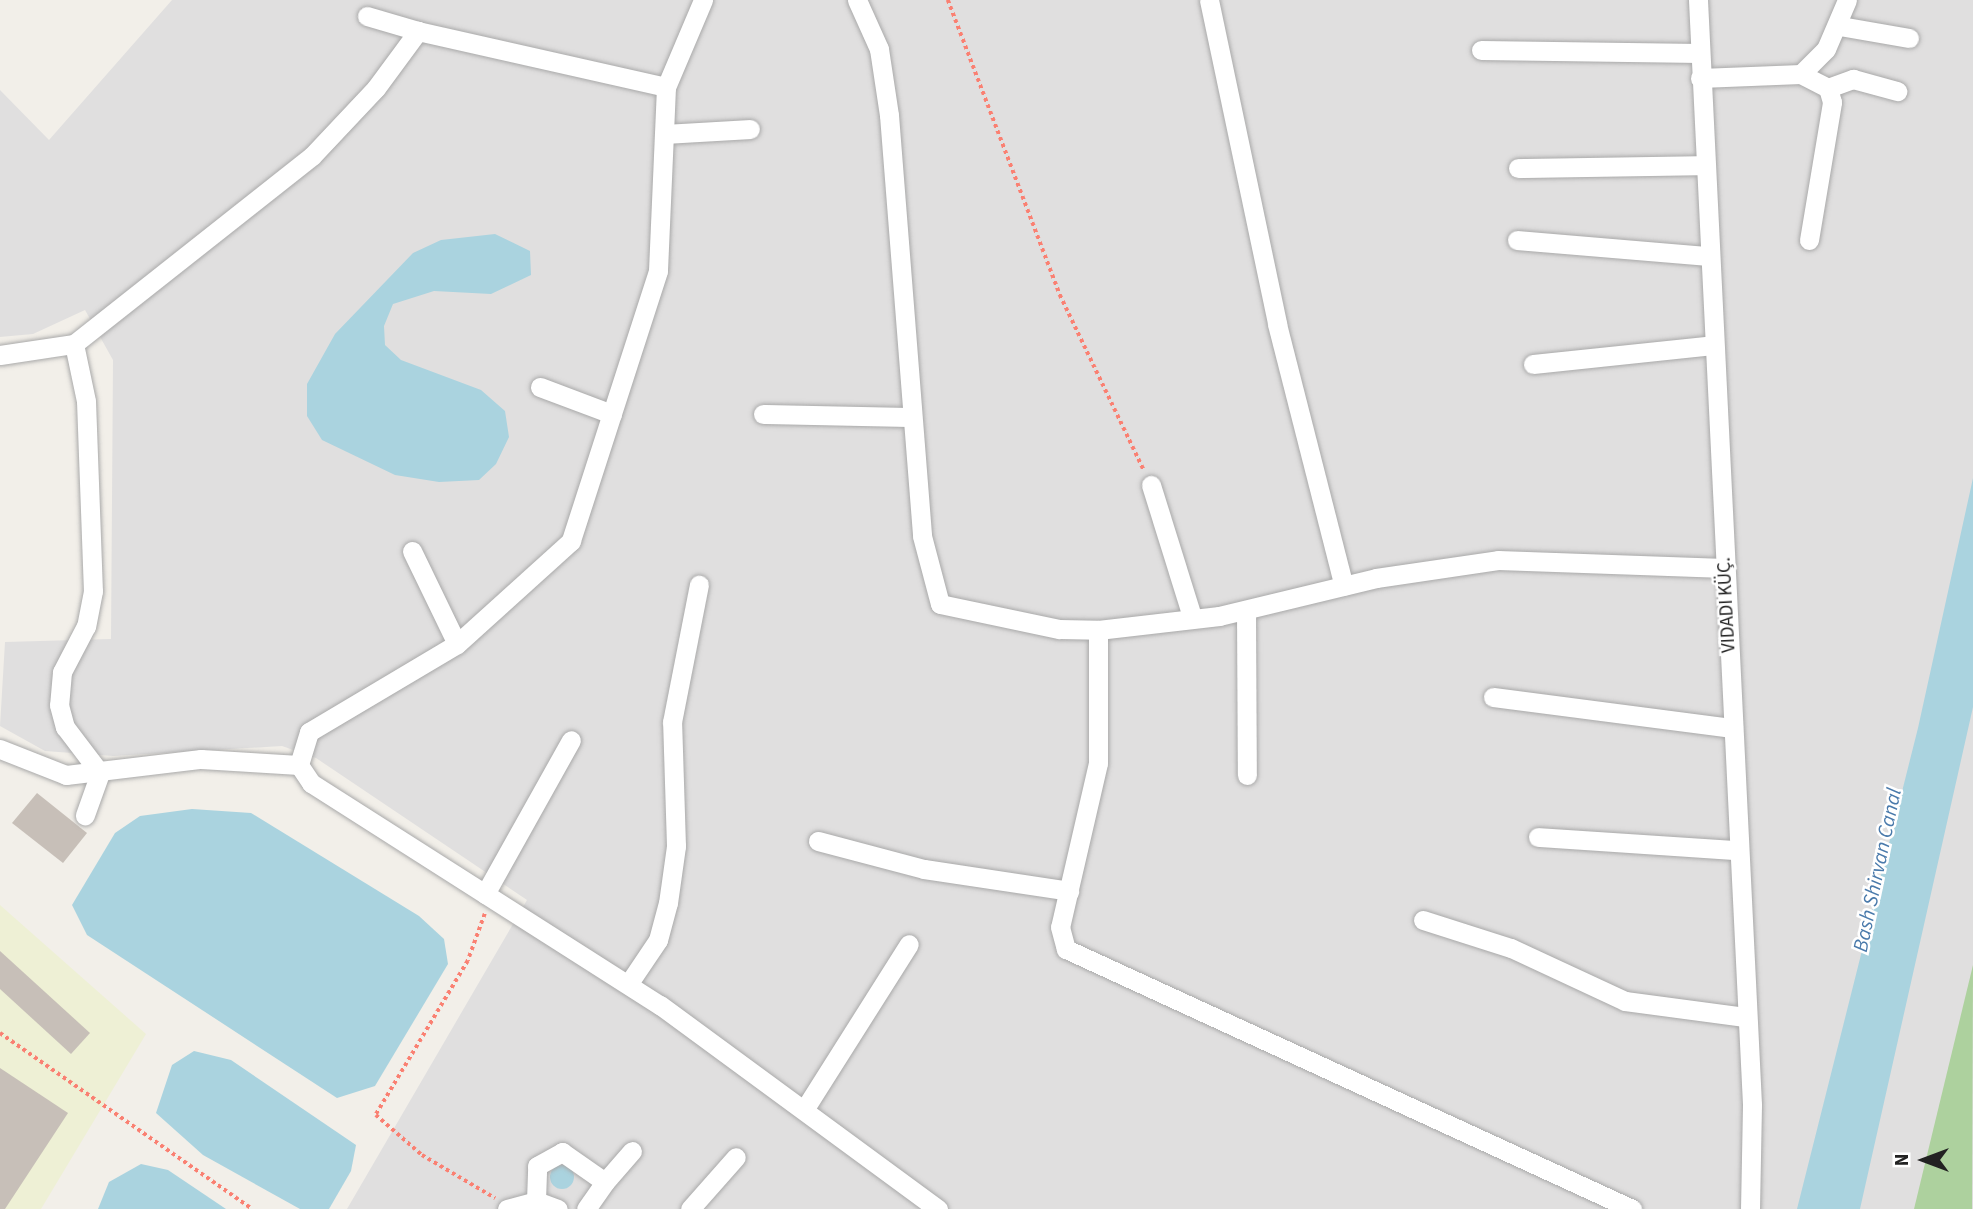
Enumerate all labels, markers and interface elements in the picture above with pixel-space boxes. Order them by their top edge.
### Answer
street label: VIDADI KÜÇ. [1713,557,1741,653]
water label: Bash Shirvan Canal [1847,786,1907,954]
north arrow [1889,1125,1959,1195]
text: N [1889,1154,1916,1166]

